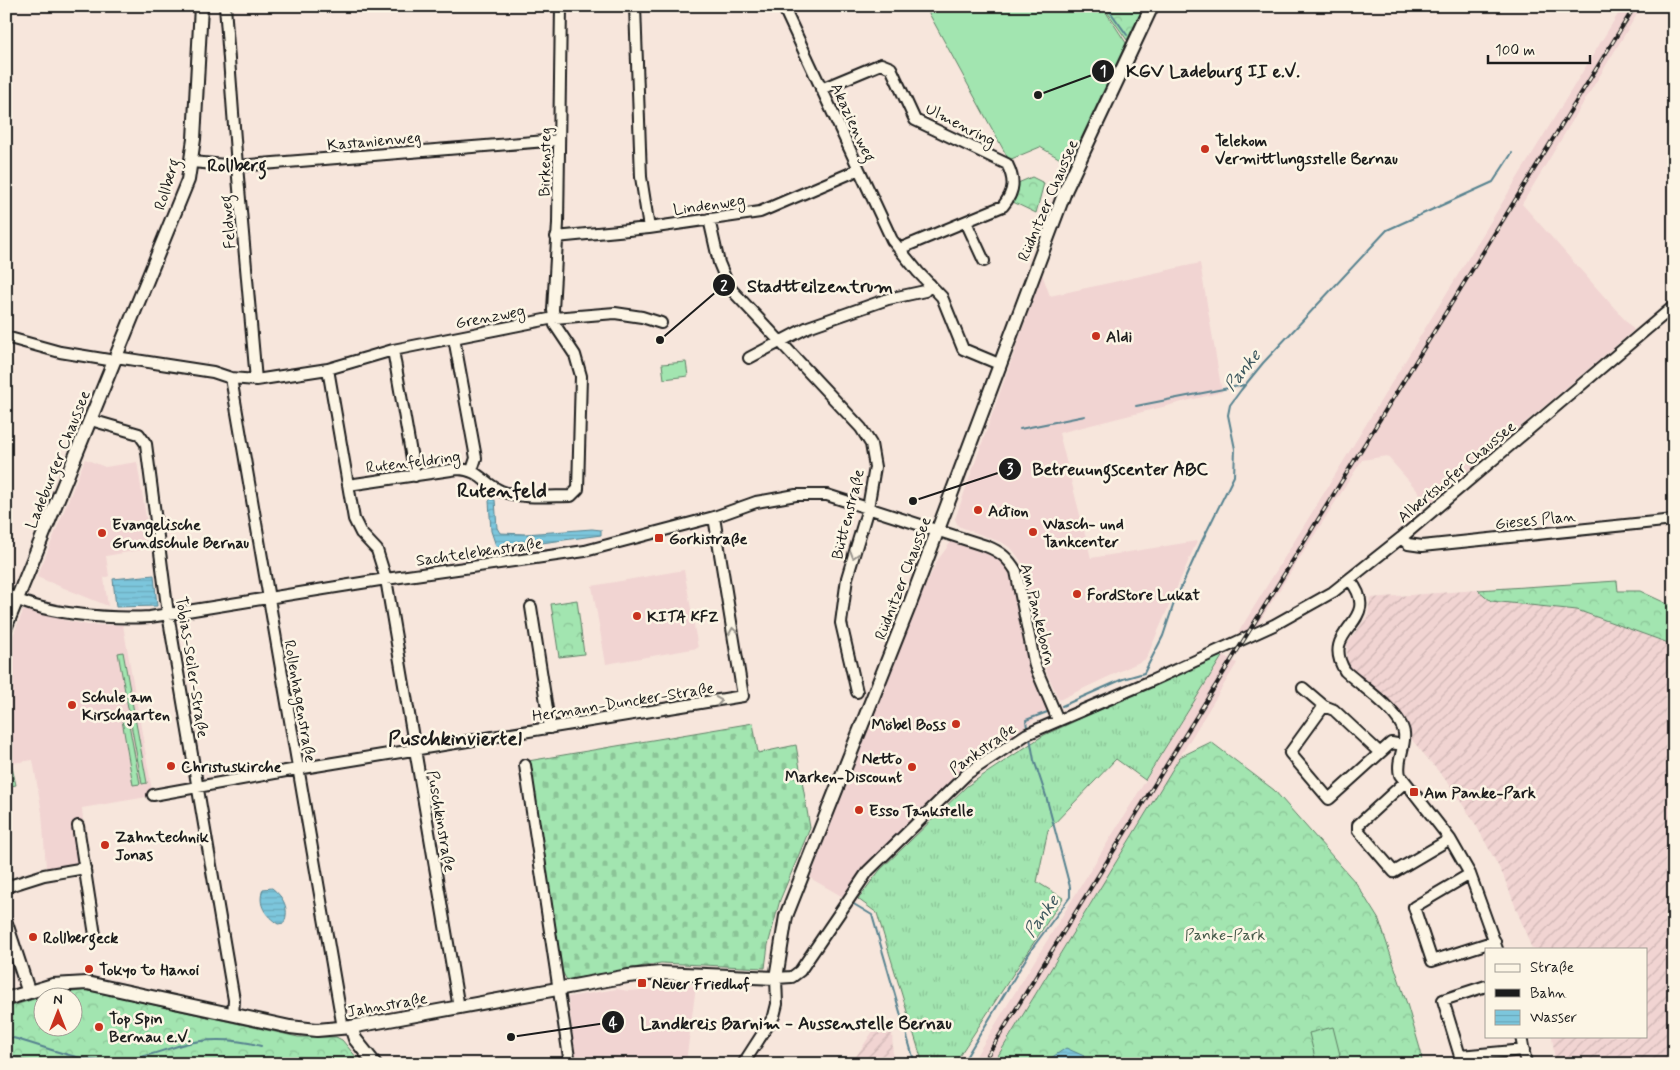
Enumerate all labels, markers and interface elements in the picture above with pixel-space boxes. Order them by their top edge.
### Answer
scale bar [1488,32,1590,64]
text: 100 m [1495,41,1535,61]
callout: KGV Ladeburg II e.V. [1091,54,1310,87]
text: KGV Ladeburg II e.V. [1126,60,1300,86]
text: 1 [1100,62,1106,82]
street label: Akazienweg [824,80,880,166]
street label: Ulmenring [921,99,999,153]
street label: Kastanienweg [326,127,422,156]
street label: Birkensteg [534,127,557,197]
place label: Telekom Vermittlungsstelle Bernau [1215,131,1398,172]
street label: Rüdnitzer Chaussee [1013,136,1084,265]
marker: Telekom Vermittlungsstelle Bernau [1199,143,1211,155]
district label: Rollberg [207,154,267,180]
street label: Rollberg [150,156,186,213]
street label: Lindenweg [672,190,747,222]
street label: Feldweg [216,194,242,250]
callout: Stadtteilzentrum [712,269,903,302]
text: Stadtteilzentrum [747,275,894,299]
text: 2 [720,277,728,297]
street label: Grenzweg [454,300,527,335]
place label: Aldi [1106,327,1132,348]
marker: Aldi [1090,330,1102,342]
water label: Panke [1219,344,1267,396]
street label: Ladeburger Chaussee [21,387,97,532]
street label: Albertshofer Chaussee [1393,416,1521,528]
street label: Rutenfeldring [365,446,462,480]
callout: Betreuungscenter ABC [997,452,1217,485]
text: Betreuungscenter ABC [1032,458,1208,484]
text: 3 [1007,460,1014,480]
street label: Büttenstraße [827,467,870,562]
district label: Rutenfeld [457,477,547,505]
place label: Action [988,501,1029,522]
marker: Action [972,504,984,516]
street label: Gieses Plan [1494,506,1577,535]
street label: Rüdnitzer Chaussee [870,514,937,643]
place label: Wasch- und Tankcenter [1042,514,1124,553]
place label: Evangelische Grundschule Bernau [112,515,250,554]
marker: Wasch- und Tankcenter [1027,526,1039,538]
marker: Evangelische Grundschule Bernau [96,527,108,539]
place label: Gorkistraße [669,529,747,550]
marker: Gorkistraße [653,532,665,544]
street label: Sachtelebenstraße [415,533,544,572]
one-way arrow [849,550,859,559]
street label: Am Pankeborn [1015,561,1060,667]
place label: FordStore Lukat [1087,585,1200,606]
marker: FordStore Lukat [1071,588,1083,600]
street label: Tobias-Seiler-Straße [170,595,213,740]
place label: KITA KFZ [647,607,719,628]
marker: KITA KFZ [631,610,643,622]
one-way arrow [728,627,738,635]
street label: Rollenhagenstraße [277,638,321,764]
street label: Hermann-Duncker-Straße [531,678,716,727]
place label: Schule am Kirschgarten [82,687,170,727]
one-way arrow [714,696,723,706]
marker: Schule am Kirschgarten [66,699,78,711]
place label: Möbel Boss [871,715,947,736]
marker: Möbel Boss [950,718,962,730]
street label: Pankstraße [945,719,1020,780]
district label: Puschkinviertel [388,725,522,753]
place label: Netto Marken-Discount [785,749,902,788]
place label: Christuskirche [181,757,282,778]
marker: Christuskirche [165,760,177,772]
marker: Netto Marken-Discount [906,761,918,773]
street label: Puschkinstraße [421,769,460,874]
place label: Am Panke-Park [1424,783,1536,804]
marker: Am Panke-Park [1408,786,1420,798]
place label: Esso Tankstelle [869,801,973,822]
marker: Esso Tankstelle [853,804,865,816]
place label: Zahntechnik Jonas [115,827,210,866]
marker: Zahntechnik Jonas [99,839,111,851]
water label: Panke [1018,890,1066,942]
park label: Panke-Park [1185,925,1265,946]
place label: Rollbergeck [43,928,118,951]
marker: Rollbergeck [27,931,39,943]
legend [1485,948,1648,1038]
text: Straße [1530,958,1574,978]
place label: Tokyo to Hanoi [99,960,200,981]
marker: Tokyo to Hanoi [83,963,95,975]
place label: Neuer Friedhof [652,974,750,995]
marker: Neuer Friedhof [636,977,648,989]
text: Bahn [1530,984,1567,1004]
north arrow [32,988,82,1038]
street label: Jahnstraße [346,988,429,1023]
text: N [53,991,63,1009]
callout: Landkreis Barnim - Aussenstelle Bernau [601,1006,965,1039]
text: Wasser [1530,1008,1577,1028]
place label: Top Spin Bernau e.V. [109,1009,191,1048]
text: Landkreis Barnim - Aussenstelle Bernau [640,1012,952,1036]
text: 4 [609,1014,618,1034]
marker: Top Spin Bernau e.V. [93,1021,105,1033]

